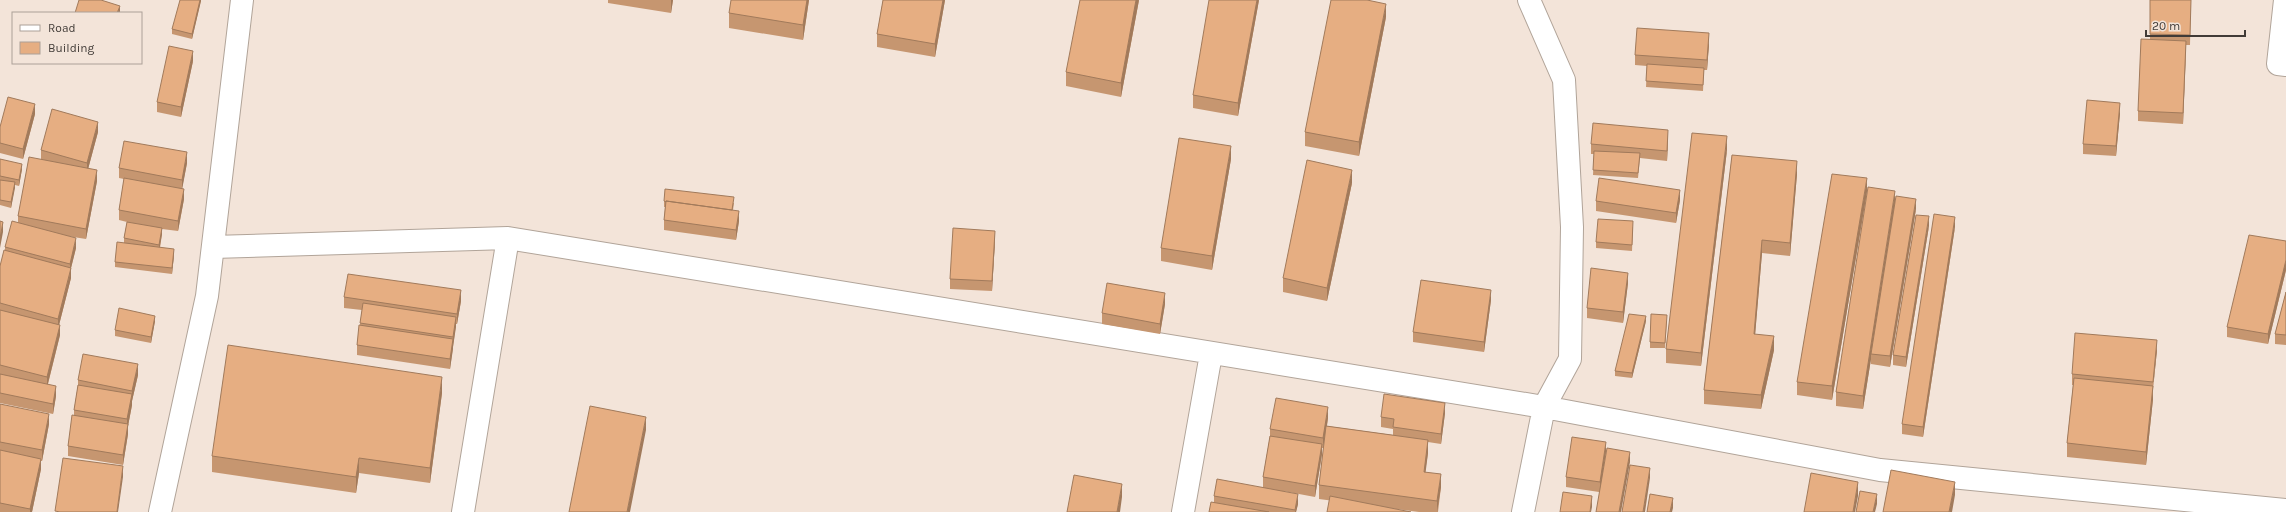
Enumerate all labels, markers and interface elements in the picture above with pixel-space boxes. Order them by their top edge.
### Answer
legend [12,12,142,64]
scale bar [2146,12,2245,38]
text: 20 m [2152,19,2180,33]
text: Road [48,21,76,35]
text: Building [48,41,95,55]

